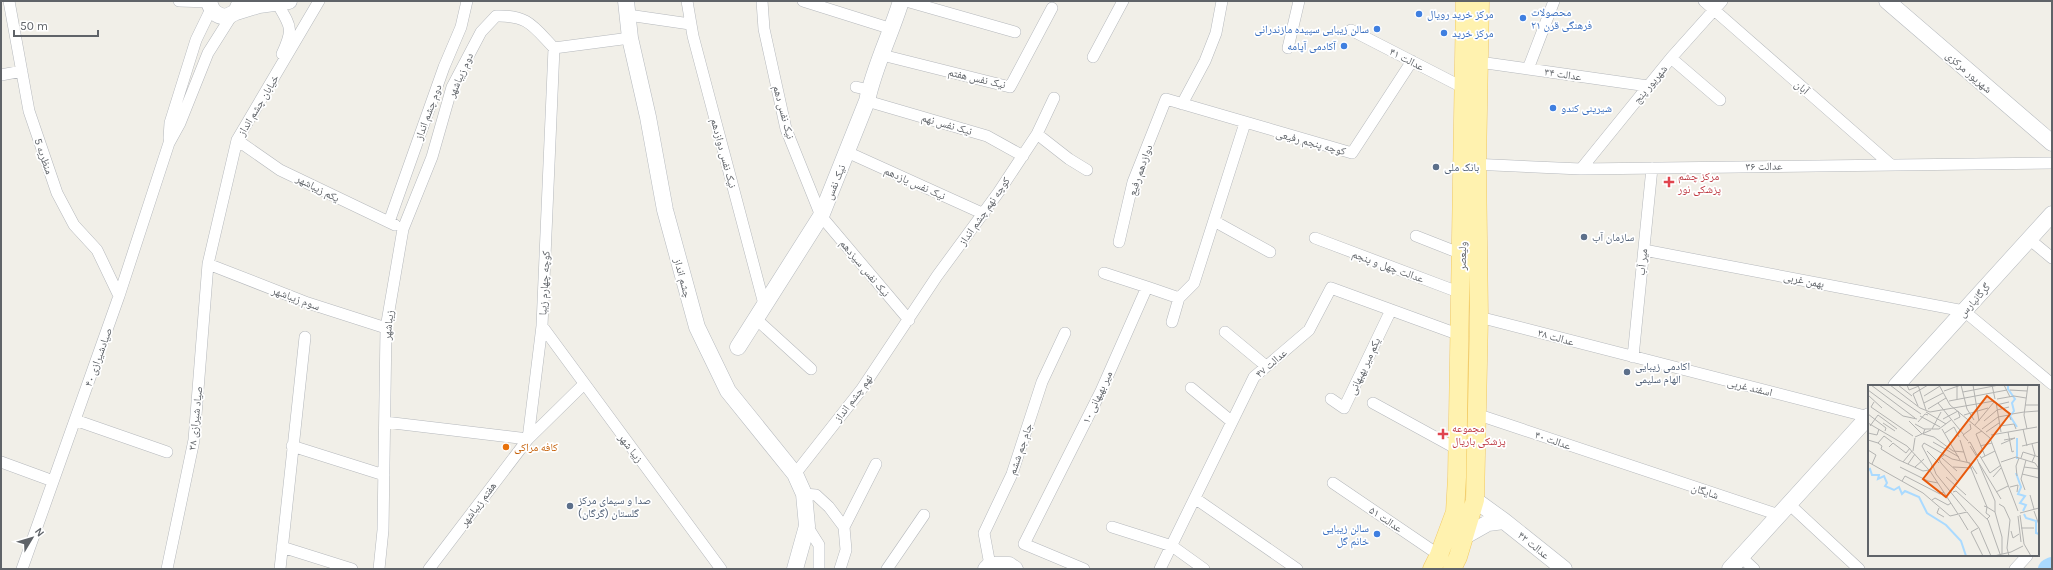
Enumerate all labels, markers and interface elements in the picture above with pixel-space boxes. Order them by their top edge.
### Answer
place label: محصولات فرهنگی قرن ۲۱ [1531,6,1592,32]
place label: مرکز خرید رویال [1427,8,1494,21]
marker: مرکز خرید رویال [1414,9,1424,19]
scale bar [14,12,98,38]
marker: محصولات فرهنگی قرن ۲۱ [1518,13,1528,23]
text: 50 m [20,19,48,33]
place label: سالن زیبایی سپیده مازندرانی [1254,23,1369,36]
marker: سالن زیبایی سپیده مازندرانی [1372,24,1382,34]
place label: مرکز خرید [1452,27,1494,40]
marker: مرکز خرید [1439,28,1449,38]
place label: آکادمی آپامه [1287,40,1336,53]
marker: آکادمی آپامه [1339,41,1349,51]
street label: عدالت ۴۱ [1387,45,1427,74]
street label: شهریور مرکزی [1943,49,1994,96]
street label: دوم زیباشهر [444,50,476,101]
street label: شهریور پنج [1631,63,1670,106]
street label: عدالت ۳۴ [1544,65,1583,84]
street label: نیک نفس هفتم [947,66,1007,92]
street label: خیابان چشم انداز [235,72,283,140]
street label: آبان [1792,78,1812,97]
street label: دوم چشم انداز [412,82,446,143]
street label: نیک نفس دهم [769,84,797,141]
place label: شیرینی کندو [1561,102,1612,115]
marker: شیرینی کندو [1548,103,1558,113]
street label: نیک نفس نهم [920,111,974,139]
street label: نیک نفس دوازدهم [707,117,739,190]
street label: کوچه پنجم رفیعی [1274,127,1348,159]
street label: منظریه 5 [31,136,56,176]
street label: دوازدهم رفیع [1126,142,1156,198]
street label: عدالت ۳۶ [1745,160,1783,173]
place label: بانک ملی [1444,161,1479,174]
marker: بانک ملی [1431,162,1441,172]
street label: نیک نفس [823,163,848,202]
street label: نیک نفس یازدهم [882,164,948,204]
place label: مرکز چشم پزشکی نور [1677,170,1721,196]
street label: یکم زیباشهر [292,171,342,206]
street label: کوچه نهم چشم انداز [955,174,1014,249]
marker: مرکز چشم پزشکی نور [1663,176,1675,188]
place label: سازمان آب [1592,231,1634,244]
marker: سازمان آب [1579,232,1589,242]
street label: نیک نفس سیزدهم [836,237,892,300]
street label: ولیعصر [1456,241,1469,272]
street label: عدالت چهل و پنجم [1350,247,1426,287]
street label: میر آب [1635,248,1650,276]
street label: کوچه چهارم زیبا [536,250,553,316]
street label: چشم انداز [670,256,694,300]
street label: بهمن غربی [1782,270,1825,291]
street label: گرگانپارس [1956,280,1993,320]
street label: سوم زیباشهر [269,283,322,313]
street label: زیباشهر [380,310,397,342]
street label: ۴۰ صیادشیرازی [82,326,115,388]
street label: عدالت ۳۸ [1536,326,1576,349]
street label: یکم میر بهبهانی [1346,335,1384,397]
street label: عدالت ۴۷ [1253,346,1290,380]
place label: اکادمی زیبایی الهام سلیمی [1635,360,1690,386]
marker: اکادمی زیبایی الهام سلیمی [1622,367,1632,377]
street label: ۱۰ میر بهبهانی [1080,369,1115,426]
street label: نهم چشم انداز [831,372,876,426]
street label: اسفند غربی [1726,376,1774,399]
street label: صیاد شیرازی ۳۸ [186,385,205,451]
inset map [1868,385,2039,556]
street label: جام جم ششم [1006,422,1036,477]
place label: مجموعه پزشکی باریال [1452,422,1506,448]
marker: مجموعه پزشکی باریال [1437,428,1449,440]
street label: عدالت ۴۰ [1533,428,1573,453]
street label: زیبا شهر [615,431,646,465]
place label: کافه مراکی [514,441,558,454]
marker: کافه مراکی [501,442,511,452]
street label: هفتم زیباشهر [457,479,500,530]
street label: شایگان [1689,481,1720,502]
place label: صدا و سیمای مرکز گلستان (گرگان) [577,494,651,520]
marker: صدا و سیمای مرکز گلستان (گرگان) [565,501,575,511]
street label: عدالت ۵۱ [1367,504,1405,535]
north arrow [12,518,52,558]
place label: سالن زیبایی خانم گل [1322,522,1369,549]
text: N [32,525,47,539]
marker: سالن زیبایی خانم گل [1372,529,1382,539]
street label: عدالت ۴۲ [1515,529,1553,562]

